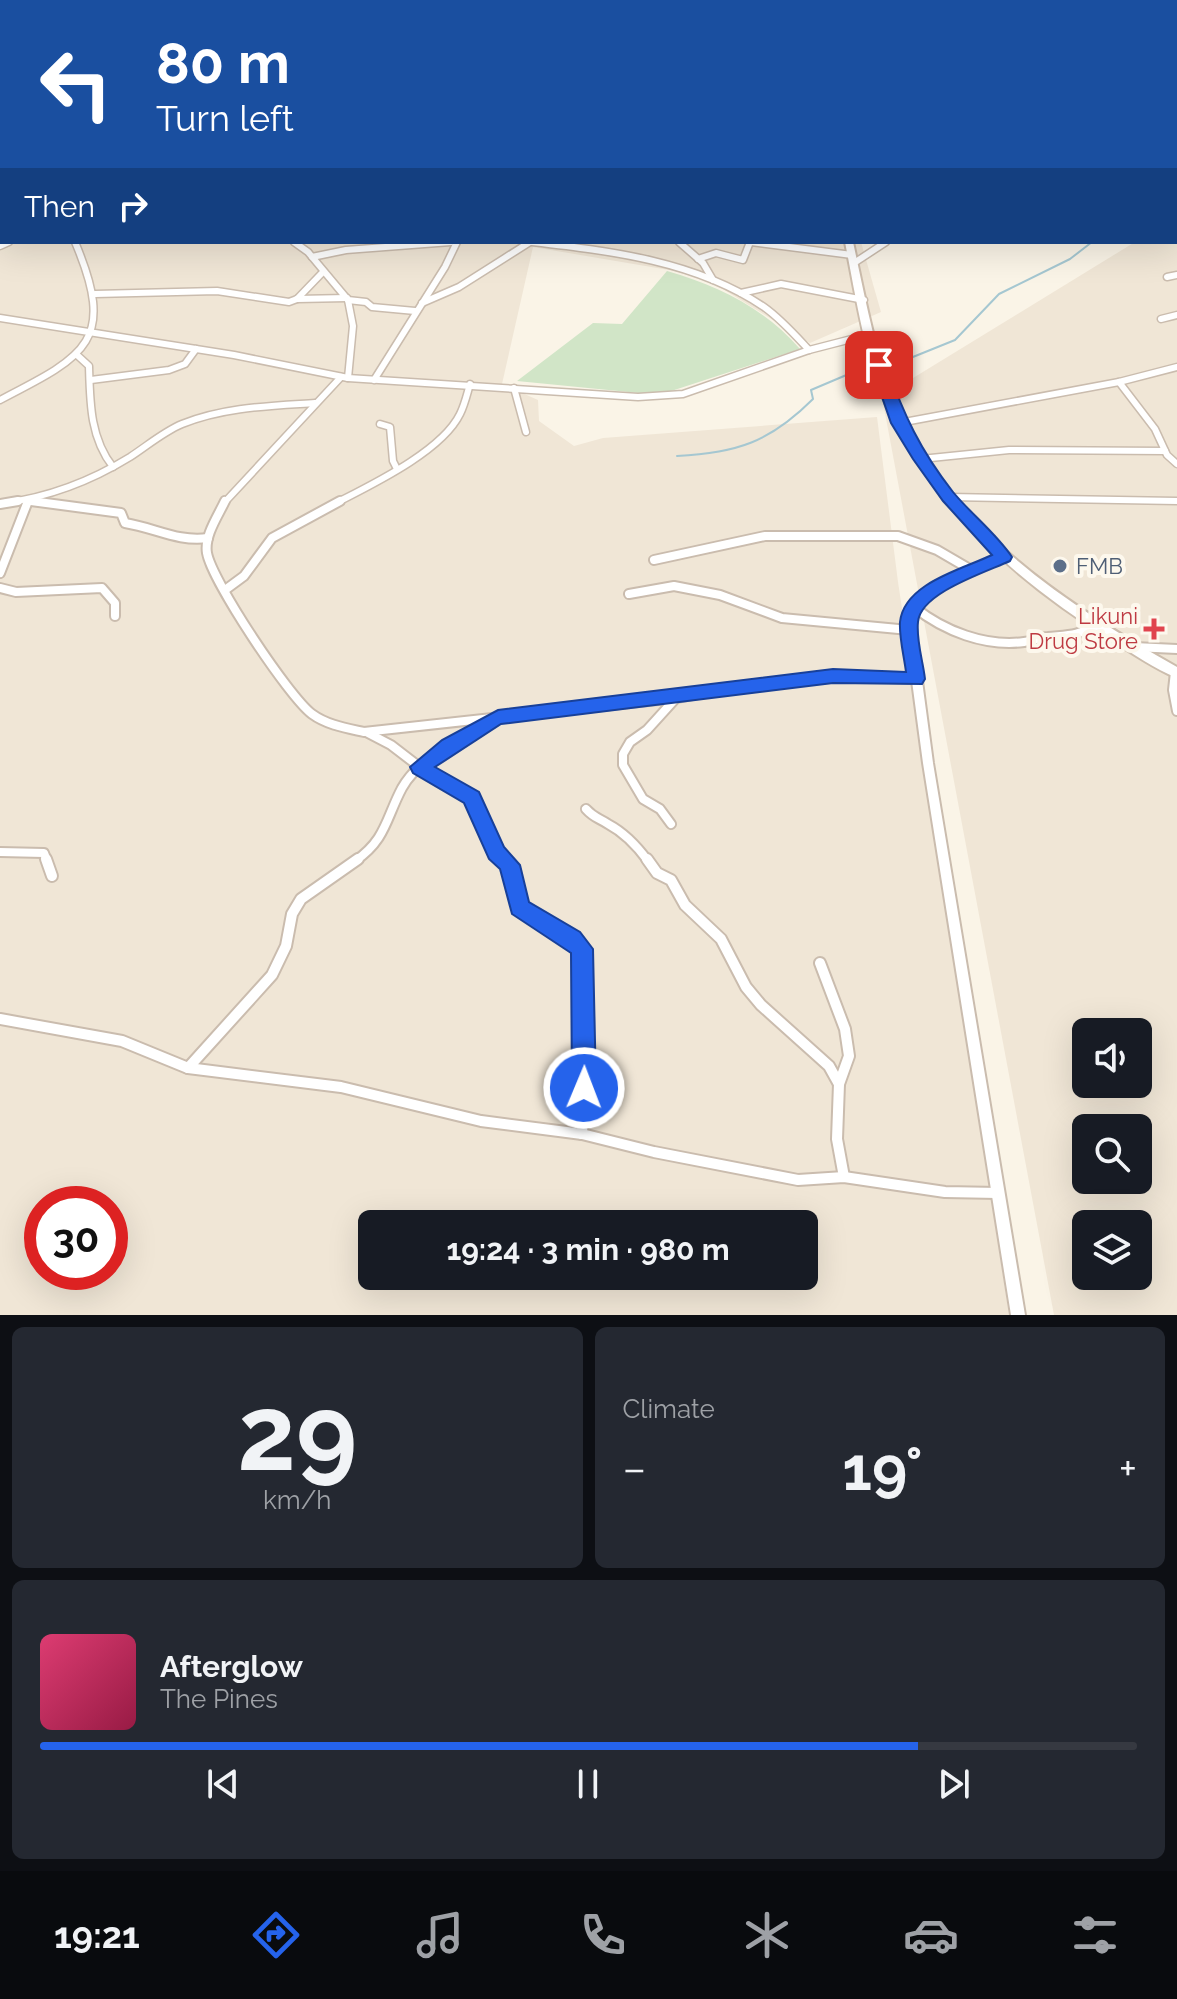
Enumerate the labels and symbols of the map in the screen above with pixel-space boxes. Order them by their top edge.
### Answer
pin [845,331,913,399]
place label: FMB [1076,553,1123,579]
marker: FMB [1051,557,1069,575]
place label: Likuni Drug Store [1029,603,1138,654]
marker: Likuni Drug Store [1145,620,1163,638]
position arrow [542,1046,626,1130]
speed limit sign: 30 [24,1186,128,1290]

